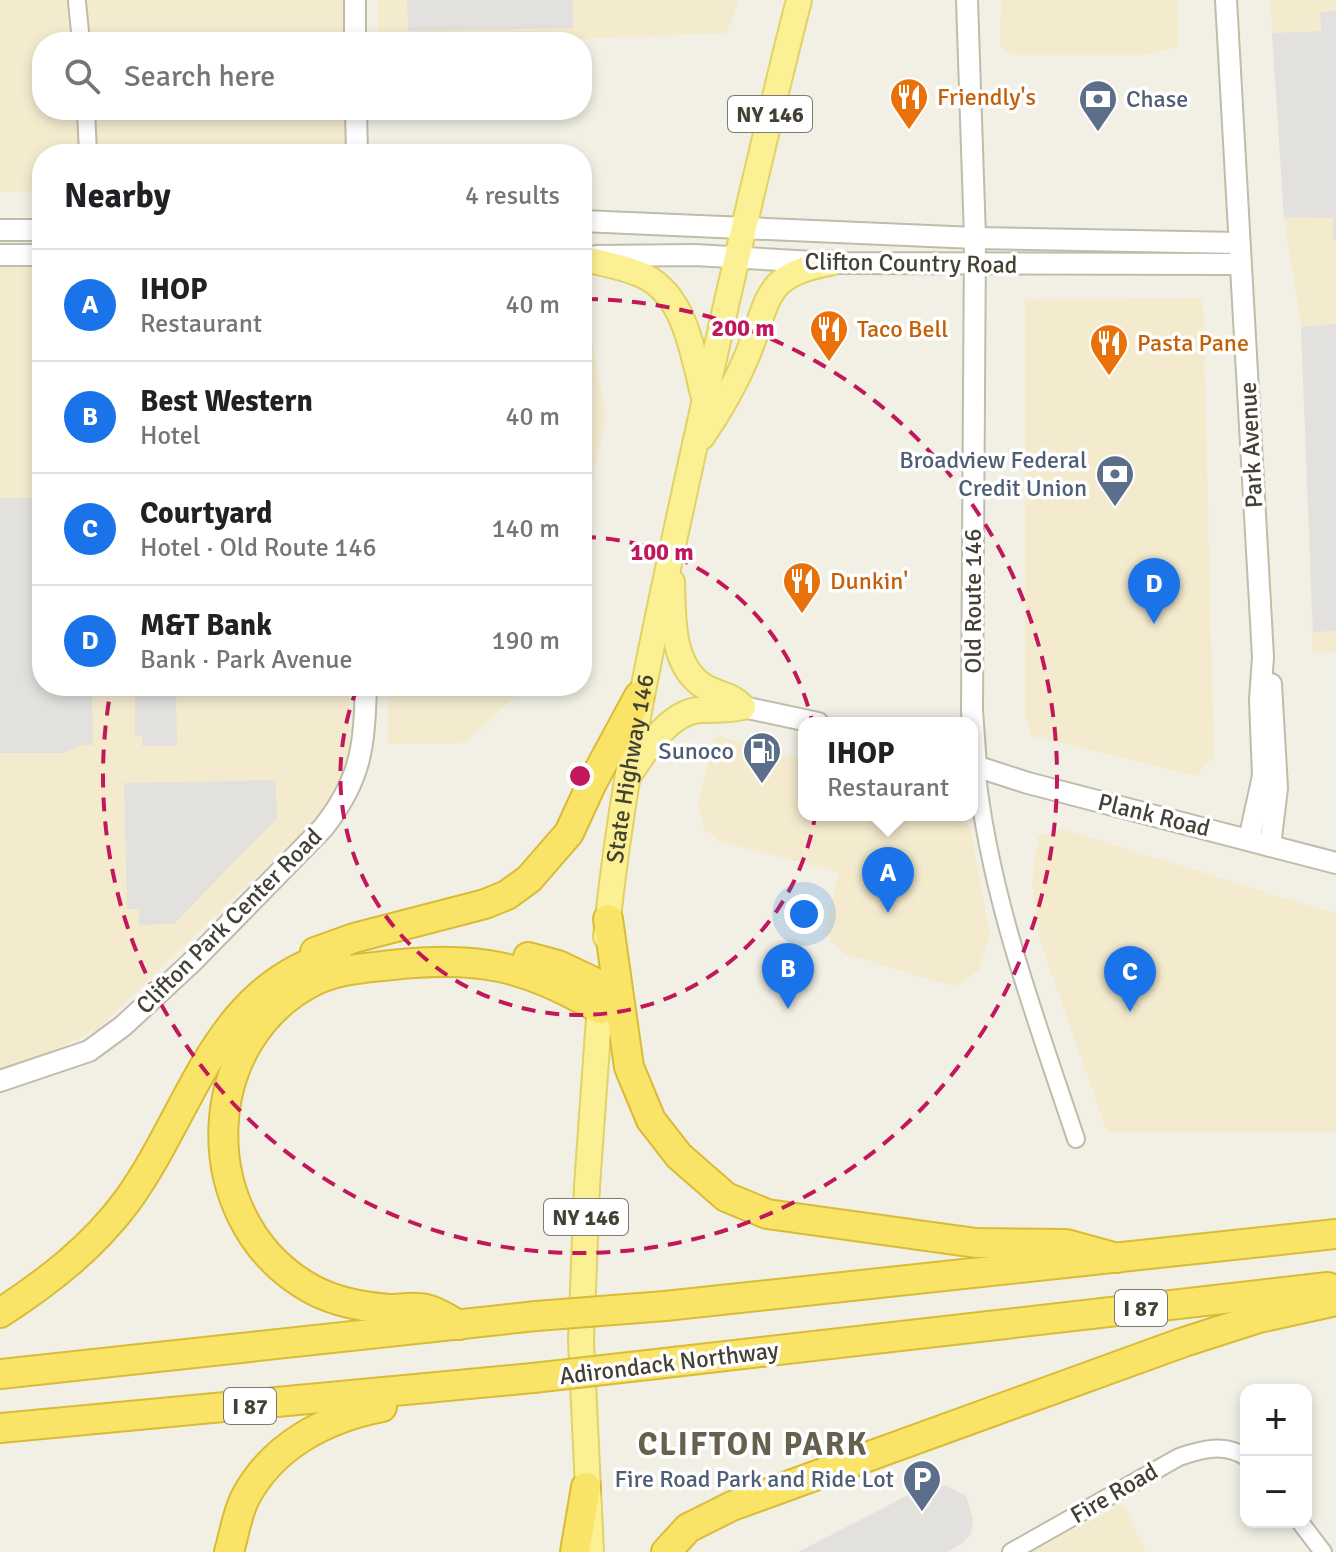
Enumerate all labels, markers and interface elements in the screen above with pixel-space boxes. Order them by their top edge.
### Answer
search box [32,32,592,120]
icon: search [60,54,104,98]
text: Search here [124,58,275,95]
restaurant icon: Friendly's [888,76,930,131]
bank icon: Chase [1077,78,1119,133]
place label: Friendly's [937,82,1036,112]
place label: Chase [1126,84,1188,114]
road number: NY 146 [728,96,812,132]
text: Nearby [64,175,171,217]
text: 4 results [465,180,560,212]
street label: Clifton Country Road [804,246,1018,280]
text: IHOP [140,271,208,308]
text: A [82,289,98,321]
text: 40 m [505,289,560,321]
text: Restaurant [140,308,262,340]
restaurant icon: Taco Bell [808,308,850,363]
text: 200 m [711,313,775,343]
place label: Taco Bell [857,314,948,344]
restaurant icon: Pasta Pane [1088,322,1130,377]
place label: Pasta Pane [1137,328,1249,358]
street label: Park Avenue [1233,381,1269,509]
text: Best Western [140,383,313,420]
text: B [82,401,98,433]
text: 40 m [505,401,560,433]
text: Hotel [140,420,200,452]
place label: Broadview Federal Credit Union [899,445,1087,503]
bank icon: Broadview Federal Credit Union [1094,453,1136,508]
text: Courtyard [140,495,272,532]
text: C [82,513,98,545]
text: 140 m [491,513,560,545]
street label: Old Route 146 [958,529,988,673]
text: Hotel · Old Route 146 [140,532,377,564]
text: 100 m [630,537,694,567]
pin: D [1128,558,1180,624]
restaurant icon: Dunkin' [781,560,823,615]
place label: Dunkin' [830,566,908,596]
text: M&T Bank [140,607,272,644]
text: D [81,625,99,657]
text: 190 m [491,625,560,657]
text: Bank · Park Avenue [140,644,353,676]
street label: State Highway 146 [600,671,661,865]
popup [798,717,978,821]
fuel station icon: Sunoco [741,730,783,785]
text: IHOP [827,735,895,772]
place label: Sunoco [658,736,734,766]
centre of rings [566,762,594,790]
text: Restaurant [827,772,949,804]
street label: Plank Road [1095,787,1213,843]
street label: Clifton Park Center Road [130,822,328,1020]
pin: A [862,847,914,913]
your location [784,894,824,934]
pin: B [762,943,814,1009]
pin: C [1104,946,1156,1012]
road number: NY 146 [544,1199,628,1235]
road number: I 87 [1115,1290,1167,1326]
street label: Adirondack Northway [558,1335,780,1391]
map controls [1240,1384,1312,1528]
button: + [1240,1384,1312,1456]
road number: I 87 [224,1388,276,1424]
district label: CLIFTON PARK [638,1425,868,1464]
street label: Fire Road [1065,1456,1163,1530]
button: − [1240,1456,1312,1528]
parking icon: Fire Road Park and Ride Lot [901,1458,943,1513]
place label: Fire Road Park and Ride Lot [615,1464,894,1494]

